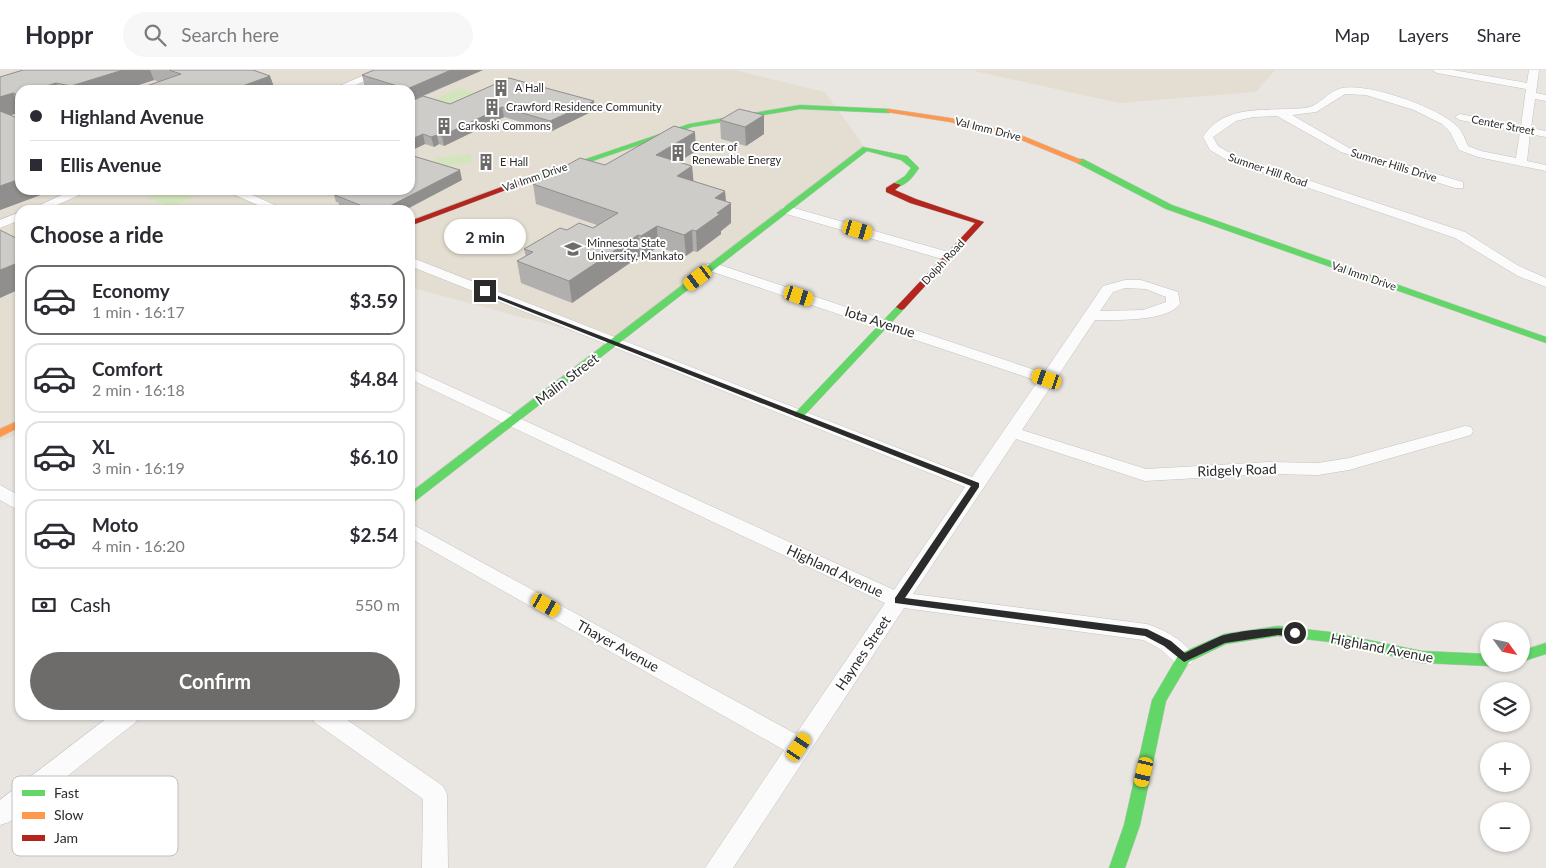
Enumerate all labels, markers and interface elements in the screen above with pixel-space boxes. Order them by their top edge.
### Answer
search box [123,12,473,57]
text: Hoppr [25,20,93,49]
icon: search [141,21,169,49]
text: Search here [181,23,279,46]
text: Map [1334,24,1370,46]
text: Layers [1398,24,1449,46]
text: Share [1477,24,1521,46]
building icon: A Hall [491,78,511,98]
place label: A Hall [515,81,544,94]
building icon: Crawford Residence Community [482,97,502,117]
place label: Crawford Residence Community [506,100,662,113]
text: Highland Avenue [60,105,204,128]
street label: Center Street [1470,112,1536,137]
street label: Val Imm Drive [954,114,1023,143]
building icon: Carkoski Commons [434,116,454,136]
place label: Carkoski Commons [458,119,551,132]
place label: Center of Renewable Energy [692,140,781,166]
building icon: Center of Renewable Energy [668,143,688,163]
street label: Sumner Hills Drive [1349,145,1439,184]
street label: Sumner Hill Road [1227,150,1309,189]
building icon: E Hall [476,152,496,172]
text: Ellis Avenue [60,153,161,176]
place label: E Hall [500,155,528,168]
street label: Val Imm Drive [501,159,569,194]
callout: 2 min [444,218,526,254]
car [841,219,874,241]
text: Choose a ride [30,221,164,248]
text: 2 min [465,227,505,246]
place label: Minnesota State University, Mankato [587,236,684,262]
street label: Dolph Road [919,237,967,287]
school or university icon: Minnesota State University, Mankato [563,239,583,259]
street label: Val Imm Drive [1330,258,1398,293]
car [681,263,714,293]
icon: car [32,278,77,323]
text: Economy [92,279,170,302]
route end [474,280,496,302]
car [782,284,815,308]
text: $3.59 [349,289,398,312]
text: 1 min · 16:17 [92,302,185,321]
street label: Iota Avenue [843,302,917,341]
street label: Malin Street [532,349,602,408]
icon: car [32,356,77,401]
text: Comfort [92,357,163,380]
text: $4.84 [349,367,398,390]
car [1030,367,1063,391]
text: 2 min · 16:18 [92,380,185,399]
icon: car [32,434,77,479]
text: XL [92,435,115,458]
text: $6.10 [349,445,398,468]
text: 3 min · 16:19 [92,458,185,477]
street label: Ridgely Road [1197,460,1277,479]
icon: car [32,512,77,557]
text: Moto [92,513,138,536]
text: $2.54 [349,523,398,546]
text: 4 min · 16:20 [92,536,185,555]
street label: Highland Avenue [784,541,886,600]
icon: cash [30,591,58,619]
car [529,591,562,619]
text: Cash [70,593,111,616]
text: 550 m [355,595,400,614]
street label: Haynes Street [831,612,894,693]
street label: Thayer Avenue [574,616,662,675]
route start [1284,622,1306,644]
north arrow [1480,622,1530,672]
map controls [1480,622,1530,852]
street label: Highland Avenue [1329,629,1435,666]
button: Confirm [30,652,400,710]
button: layers [1480,682,1530,732]
car [784,730,813,764]
button: + [1480,742,1530,792]
car [1133,756,1154,788]
legend [12,776,178,856]
text: Fast [54,784,79,801]
button: − [1480,802,1530,852]
text: Slow [54,806,84,823]
text: Jam [54,829,78,846]

